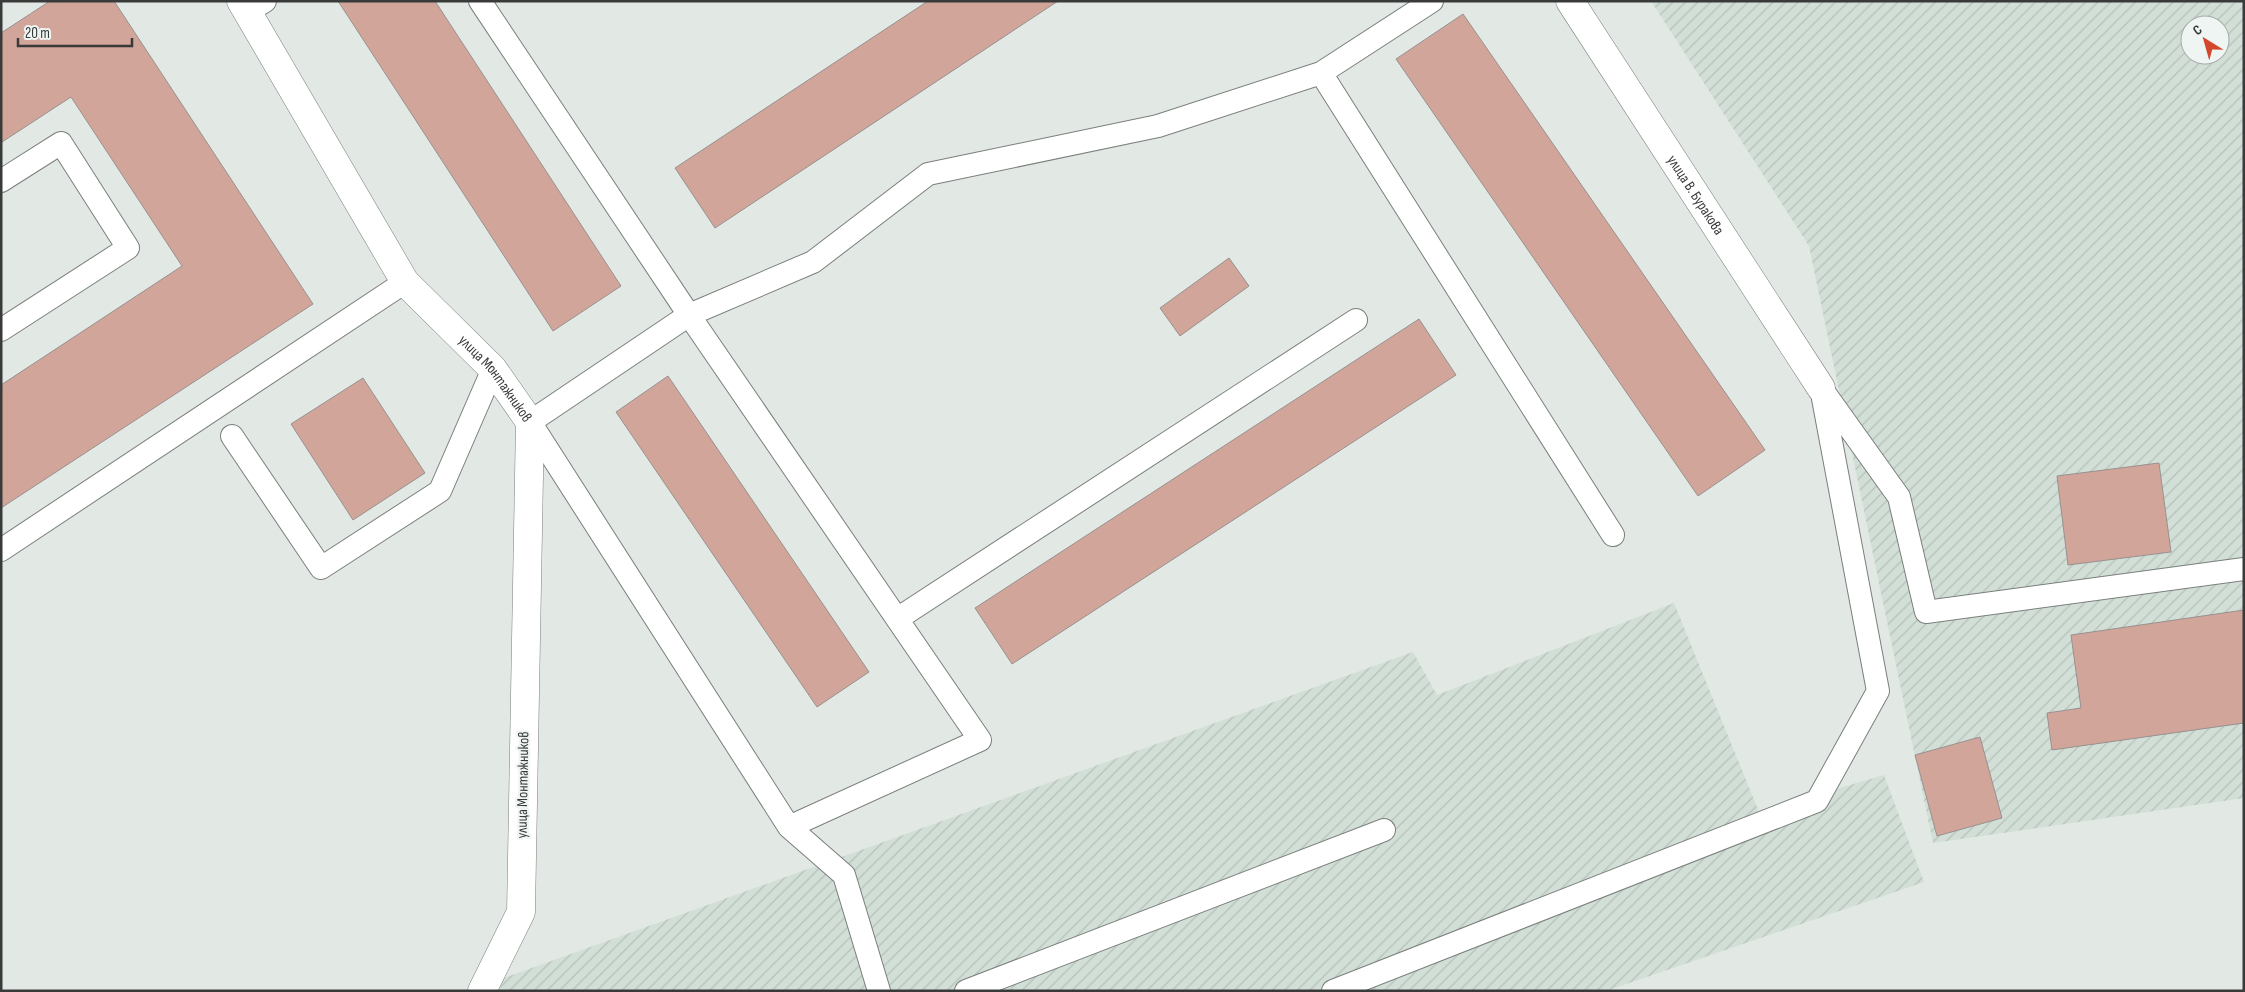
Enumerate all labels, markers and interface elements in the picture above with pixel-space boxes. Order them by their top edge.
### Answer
scale bar [18,15,131,47]
north arrow [2180,15,2230,65]
text: С [2189,21,2205,39]
text: 20 m [25,24,50,43]
street label: улица В. Буракова [1663,151,1729,238]
street label: улица Монтажников [455,331,537,426]
street label: улица Монтажников [513,731,533,839]

